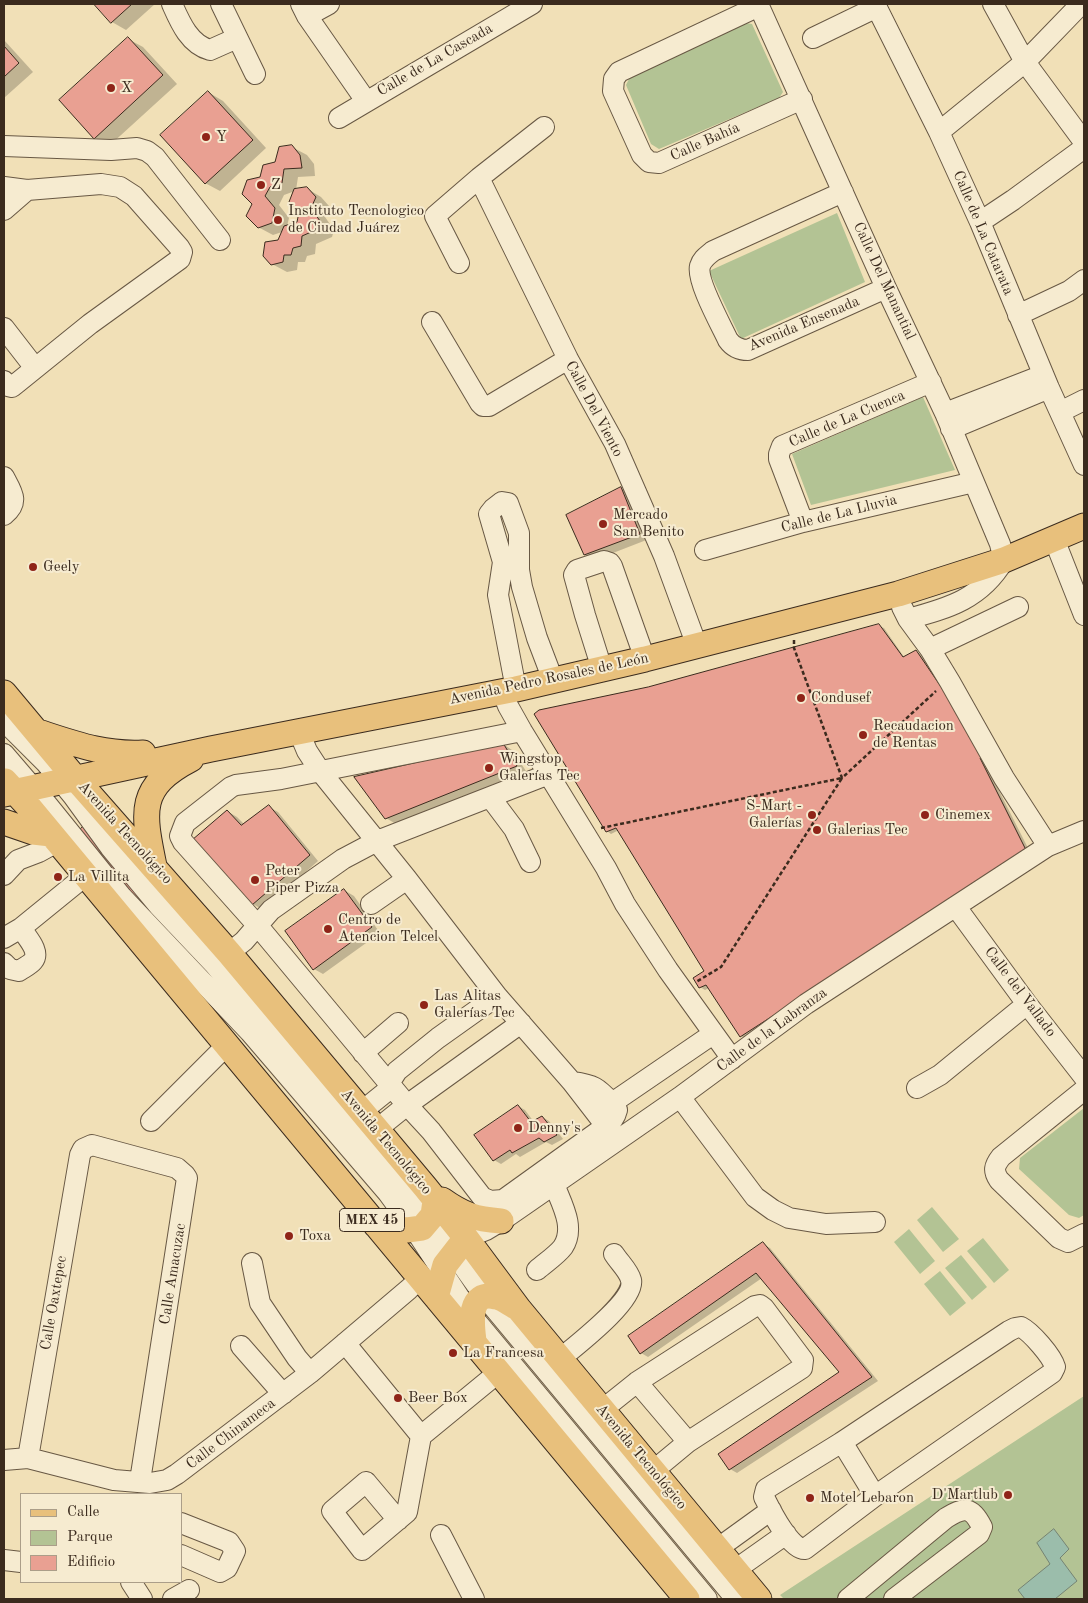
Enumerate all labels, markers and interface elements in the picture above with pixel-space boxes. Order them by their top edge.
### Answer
street label: Calle de La Cascada [374,20,496,100]
place label: X [121,79,132,97]
marker: X [105,82,117,94]
street label: Calle Bahía [668,119,742,165]
place label: Y [216,128,227,146]
marker: Y [200,131,212,143]
street label: Calle de La Catarata [949,168,1017,298]
place label: Z [271,176,281,194]
marker: Z [255,179,267,191]
place label: Instituto Tecnologico de Ciudad Juárez [288,202,424,237]
marker: Instituto Tecnologico de Ciudad Juárez [272,214,284,226]
street label: Calle Del Manantial [849,219,919,343]
street label: Avenida Ensenada [746,293,862,355]
street label: Calle Del Viento [561,358,627,460]
street label: Calle de La Cuenca [786,386,908,452]
street label: Calle de La Lluvia [779,491,899,537]
place label: Mercado San Benito [613,506,684,541]
marker: Mercado San Benito [597,518,609,530]
place label: Geely [43,558,80,576]
marker: Geely [27,561,39,573]
street label: Avenida Pedro Rosales de León [448,649,650,709]
place label: Condusef [811,689,871,707]
marker: Condusef [795,692,807,704]
place label: Recaudacion de Rentas [873,717,954,752]
marker: Recaudacion de Rentas [857,729,869,741]
place label: Wingstop Galerías Tec [499,750,580,785]
marker: Wingstop Galerías Tec [483,762,495,774]
street label: Avenida Tecnológico [74,778,176,888]
place label: S-Mart - Galerías [746,797,802,832]
place label: Cinemex [935,806,991,824]
marker: S-Mart - Galerías [806,809,818,821]
marker: Cinemex [919,809,931,821]
place label: Galerias Tec [827,821,908,839]
marker: Galerias Tec [811,824,823,836]
place label: Peter Piper Pizza [265,862,339,897]
place label: La Villita [68,868,129,886]
marker: La Villita [52,871,64,883]
marker: Peter Piper Pizza [249,874,261,886]
place label: Centro de Atencion Telcel [338,911,438,946]
marker: Centro de Atencion Telcel [322,923,334,935]
street label: Calle del Vallado [980,943,1060,1041]
street label: Calle de la Labranza [713,984,831,1076]
place label: Las Alitas Galerías Tec [434,987,515,1022]
marker: Las Alitas Galerías Tec [418,999,430,1011]
street label: Avenida Tecnológico [337,1085,435,1199]
place label: Denny's [528,1119,581,1137]
marker: Denny's [512,1122,524,1134]
road number: MEX 45 [340,1208,404,1232]
street label: Calle Amacuzac [156,1222,190,1326]
place label: Toxa [299,1227,331,1245]
marker: Toxa [283,1230,295,1242]
street label: Calle Oaxtepec [37,1254,71,1352]
place label: La Francesa [463,1344,544,1362]
marker: La Francesa [447,1347,459,1359]
place label: Beer Box [408,1389,468,1407]
marker: Beer Box [392,1392,404,1404]
street label: Calle Chinameca [183,1395,279,1473]
street label: Avenida Tecnológico [592,1400,690,1514]
place label: D'Martlub [932,1486,998,1504]
place label: Motel Lebaron [820,1489,914,1507]
marker: D'Martlub [1002,1489,1014,1501]
marker: Motel Lebaron [804,1492,816,1504]
legend [20,1493,182,1583]
text: Calle [67,1505,99,1520]
text: Parque [67,1530,113,1545]
text: Edificio [67,1555,115,1570]

